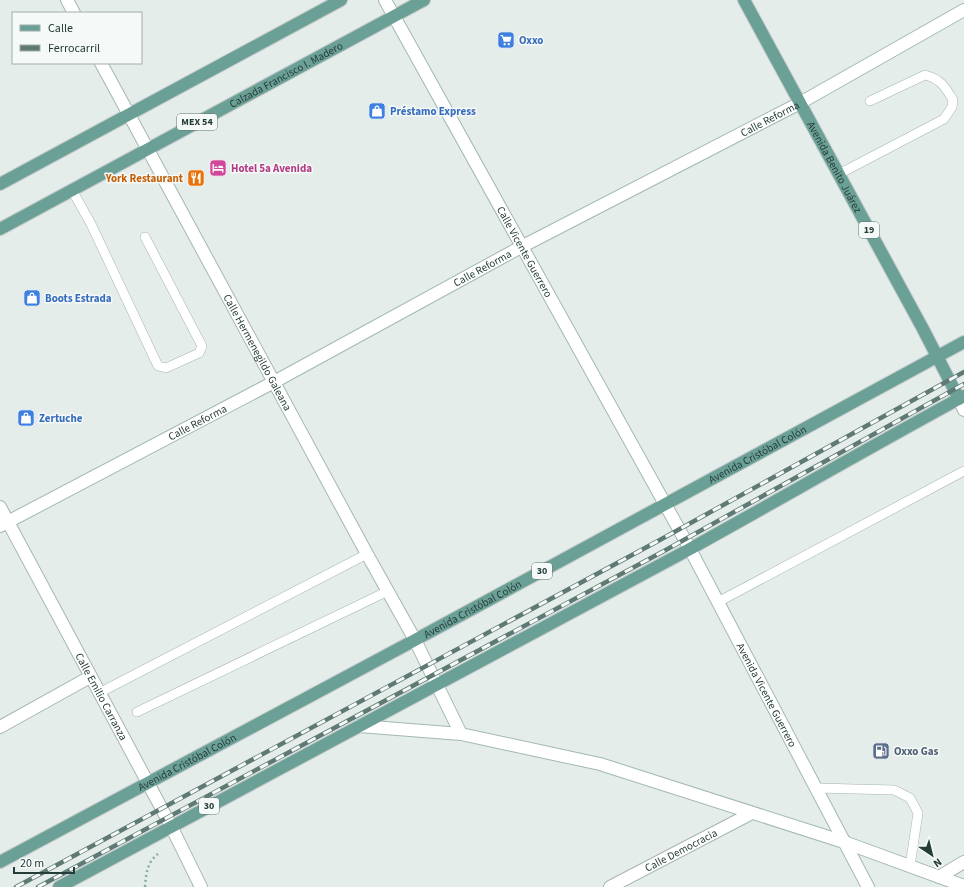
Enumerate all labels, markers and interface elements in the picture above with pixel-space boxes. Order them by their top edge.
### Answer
legend [12,12,142,64]
text: Calle [48,20,73,37]
supermarket icon: Oxxo [496,30,516,50]
place label: Oxxo [519,33,543,48]
street label: Calzada Francisco I. Madero [227,38,345,111]
text: Ferrocarril [48,40,100,57]
street label: Calle Reforma [738,97,802,140]
shop icon: Préstamo Express [367,101,387,121]
place label: Préstamo Express [390,104,476,119]
road number: MEX 54 [177,114,217,130]
street label: Avenida Benito Juárez [804,118,866,216]
hotel icon: Hotel 5a Avenida [208,158,228,178]
place label: Hotel 5a Avenida [231,161,312,176]
restaurant icon: York Restaurant [186,168,206,188]
place label: York Restaurant [105,171,184,186]
street label: Calle Vicente Guerrero [494,204,556,300]
road number: 19 [859,222,879,238]
street label: Calle Reforma [451,246,514,290]
shop icon: Boots Estrada [22,288,42,308]
place label: Boots Estrada [45,291,112,306]
street label: Calle Hermenegildo Galeana [220,291,295,413]
street label: Calle Reforma [165,401,229,444]
shop icon: Zertuche [16,408,36,428]
place label: Zertuche [39,411,83,426]
street label: Avenida Cristóbal Colón [706,422,809,487]
road number: 30 [532,563,552,579]
street label: Avenida Cristóbal Colón [421,576,524,642]
street label: Avenida Vicente Guerrero [733,640,801,750]
street label: Calle Emilio Carranza [72,650,131,743]
street label: Avenida Cristóbal Colón [135,730,239,794]
fuel station icon: Oxxo Gas [871,741,891,761]
place label: Oxxo Gas [894,744,938,759]
road number: 30 [199,798,219,814]
street label: Calle Democracia [642,825,720,875]
north arrow [912,835,952,875]
scale bar [14,849,74,875]
text: 20 m [20,855,44,872]
text: N [930,855,945,871]

